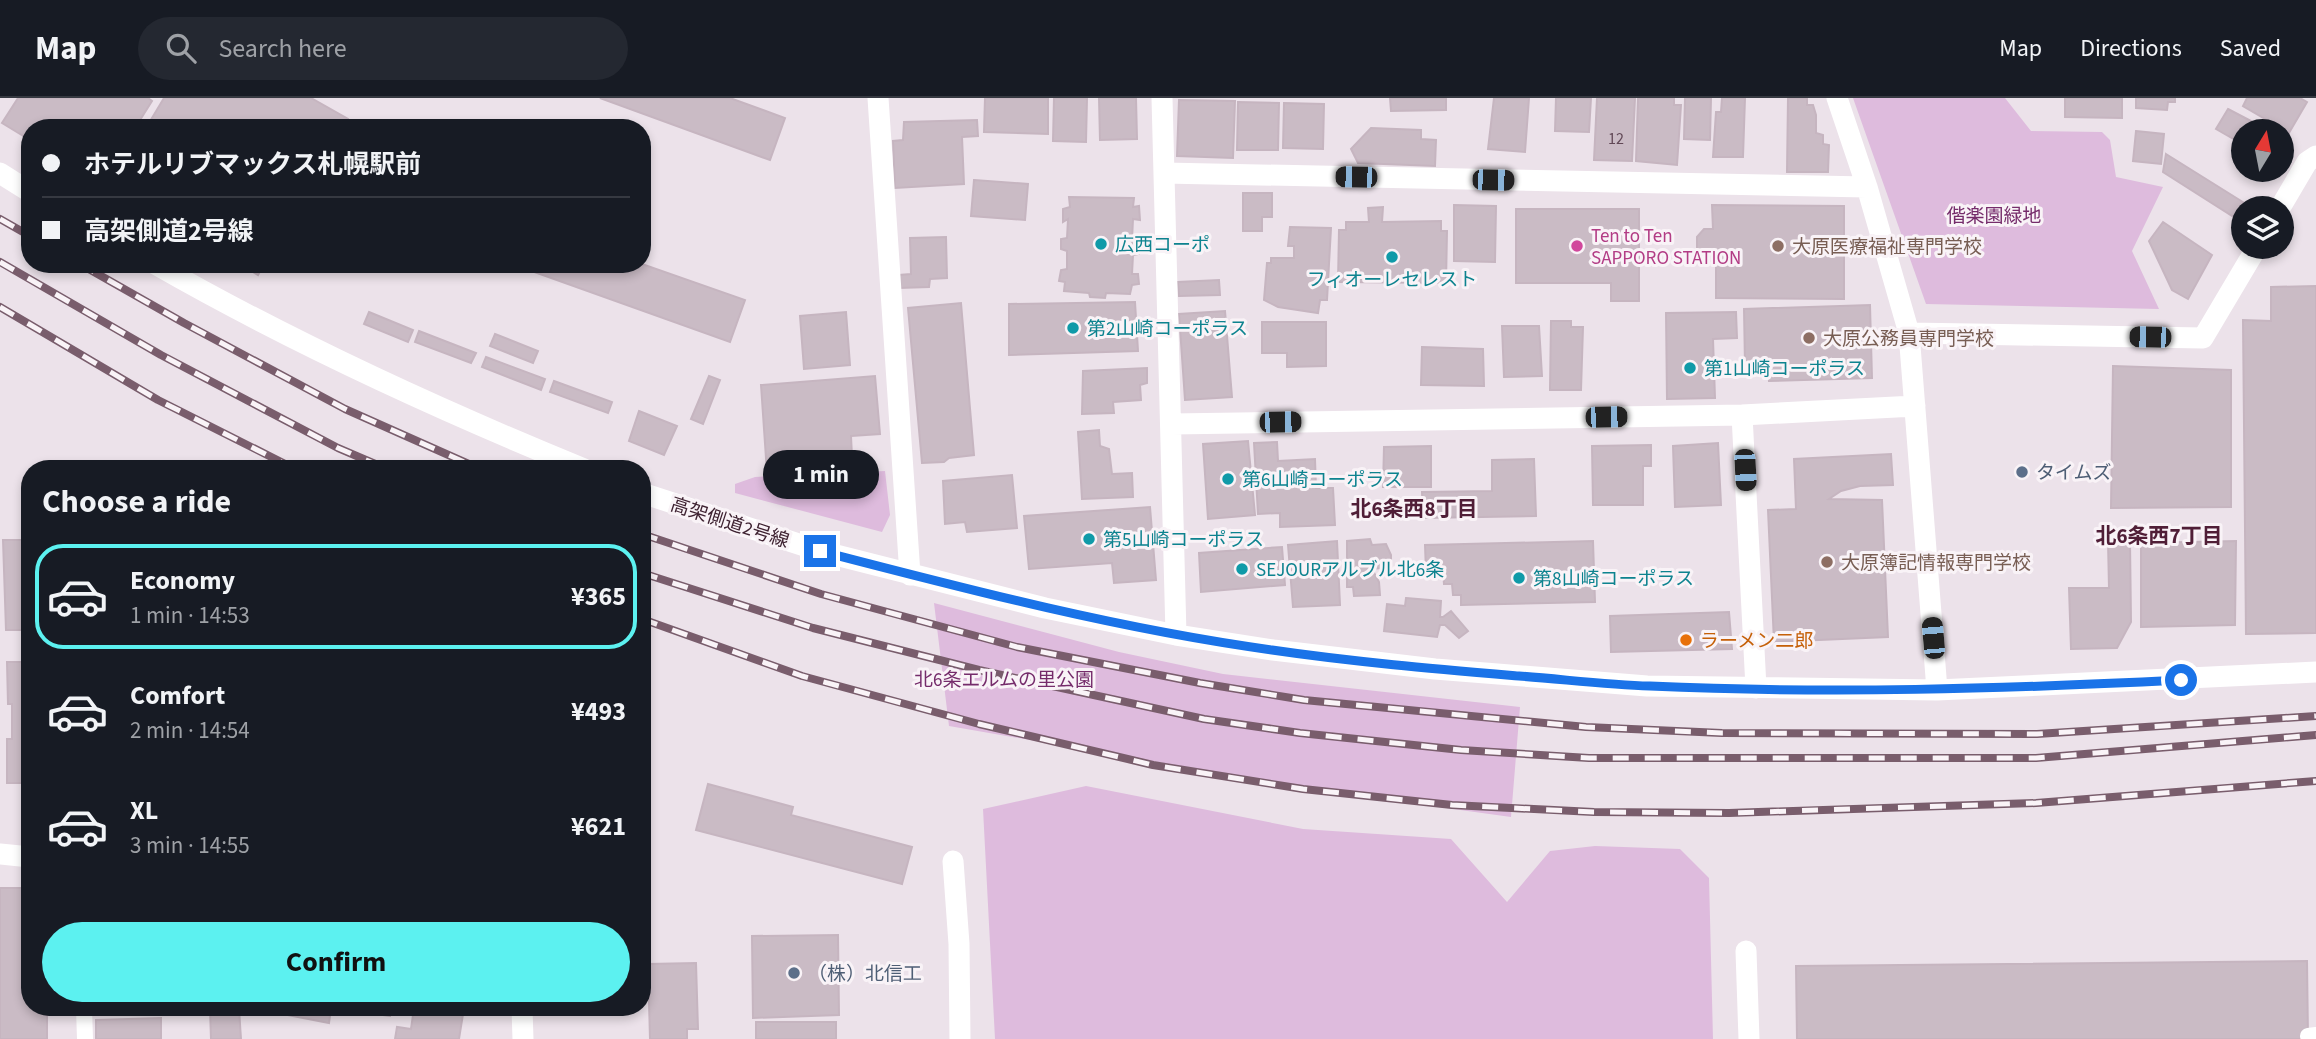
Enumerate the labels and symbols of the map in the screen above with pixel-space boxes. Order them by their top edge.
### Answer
north arrow [2231,119,2294,182]
house number: 12 [1608,128,1624,150]
car [1335,166,1378,188]
car [1472,169,1515,191]
park label: 偕楽園緑地 [1946,203,2042,230]
place label: Ten to Ten SAPPORO STATION [1591,223,1741,272]
place label: 広西コーポ [1115,232,1210,259]
place label: 大原医療福祉専門学校 [1792,234,1982,261]
marker: 広西コーポ [1093,236,1109,252]
marker: Ten to Ten SAPPORO STATION [1569,238,1585,254]
marker: 大原医療福祉専門学校 [1770,238,1786,254]
marker: フィオーレセレスト [1384,249,1400,265]
place label: フィオーレセレスト [1307,267,1477,294]
place label: 第2山崎コーポラス [1087,316,1248,343]
marker: 第2山崎コーポラス [1065,320,1081,336]
place label: 大原公務員専門学校 [1823,326,1994,353]
car [2129,326,2172,348]
marker: 大原公務員専門学校 [1801,330,1817,346]
place label: 第1山崎コーポラス [1704,356,1865,383]
marker: 第1山崎コーポラス [1682,360,1698,376]
car [1585,406,1628,428]
car [1259,411,1302,433]
car [1734,448,1757,492]
callout: 1 min [762,449,878,498]
place label: タイムズ [2036,460,2112,487]
marker: タイムズ [2014,464,2030,480]
place label: 第6山崎コーポラス [1242,467,1403,494]
marker: 第6山崎コーポラス [1220,471,1236,487]
street label: 高架側道2号線 [667,492,792,555]
district label: 北6条西8丁目 [1350,494,1478,524]
district label: 北6条西7丁目 [2095,521,2223,551]
place label: 第5山崎コーポラス [1103,527,1264,554]
marker: 第5山崎コーポラス [1081,531,1097,547]
route end [804,535,836,567]
place label: 大原簿記情報専門学校 [1841,550,2031,577]
marker: 大原簿記情報専門学校 [1819,554,1835,570]
place label: SEJOURアルブル北6条 [1256,557,1444,584]
marker: SEJOURアルブル北6条 [1234,561,1250,577]
place label: 第8山崎コーポラス [1533,566,1694,593]
marker: 第8山崎コーポラス [1511,570,1527,586]
car [1921,616,1946,660]
place label: ラーメン二郎 [1700,628,1813,655]
marker: ラーメン二郎 [1678,632,1694,648]
route start [2165,664,2197,696]
park label: 北6条エルムの里公園 [914,667,1094,694]
place label: （株）北信工 [808,961,922,988]
marker: （株）北信工 [786,965,802,981]

